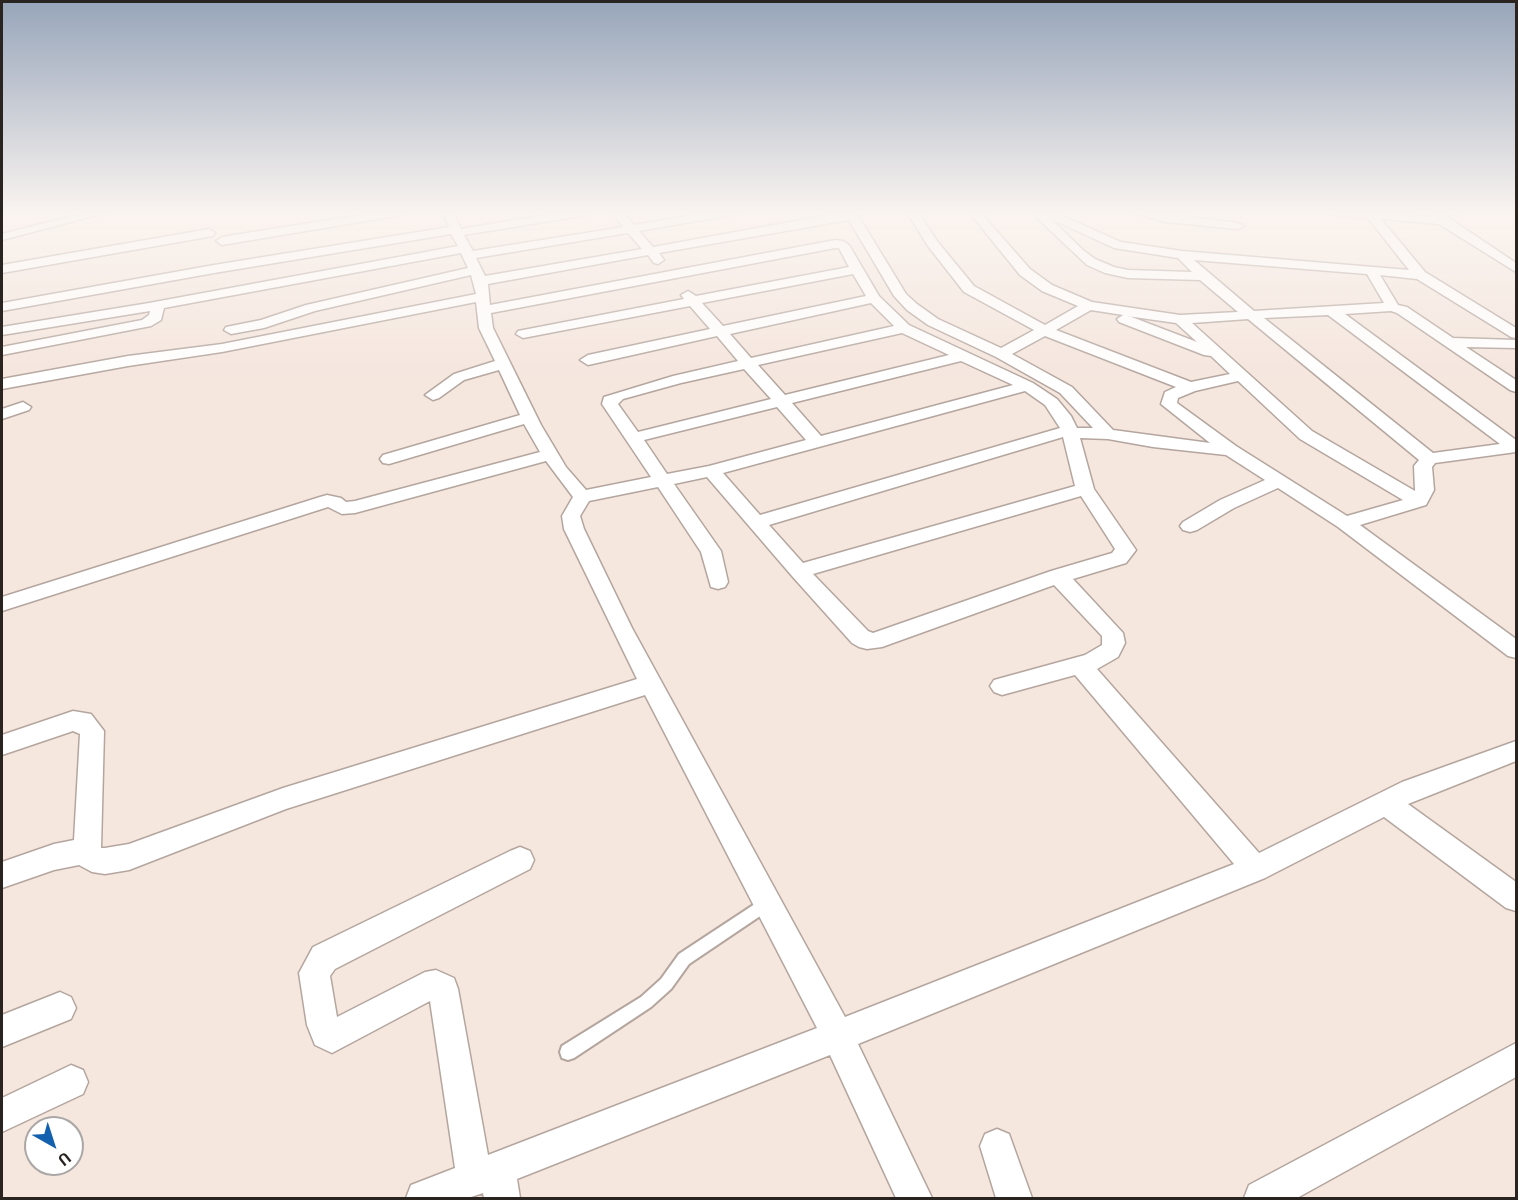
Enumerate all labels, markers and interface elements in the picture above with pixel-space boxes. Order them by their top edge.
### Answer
north arrow [24,1116,84,1176]
text: U [54,1148,74,1170]

